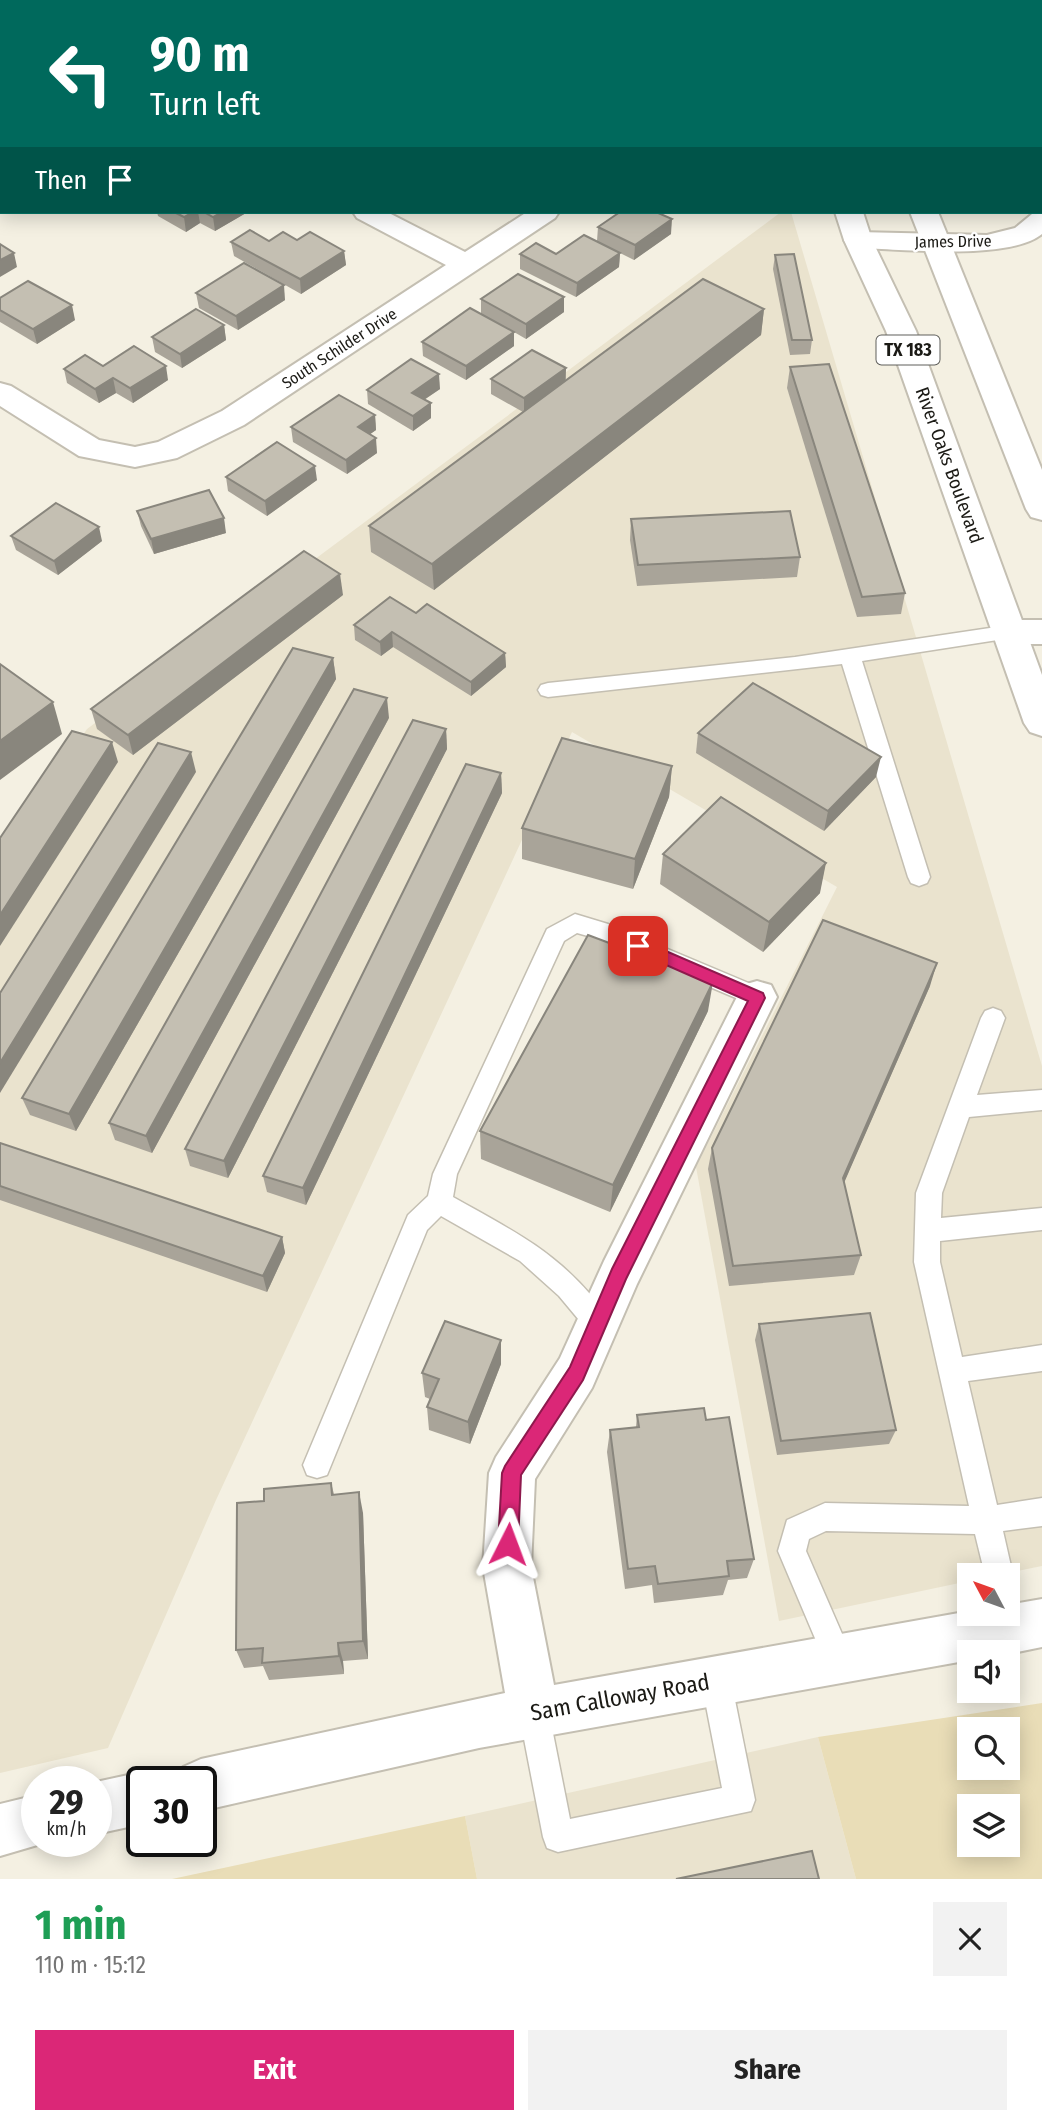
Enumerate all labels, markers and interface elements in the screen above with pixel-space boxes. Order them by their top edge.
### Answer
text: 90 m [150,25,250,84]
icon: left [35,28,126,119]
text: Turn left [150,85,260,123]
icon: arrive [101,161,139,199]
text: Then [35,165,87,196]
street label: James Drive [914,231,992,252]
street label: South Schilder Drive [278,304,400,393]
road number: TX 183 [876,336,940,364]
street label: River Oaks Boulevard [911,384,989,547]
pin [608,916,668,976]
icon: arrive [619,927,657,965]
position arrow [471,1507,545,1581]
north arrow [957,1563,1020,1626]
map controls [957,1563,1020,1857]
button: sound [957,1640,1020,1703]
street label: Sam Calloway Road [528,1667,712,1727]
button: search [957,1717,1020,1780]
speed limit sign: 30 [126,1766,217,1857]
text: 29 [49,1781,84,1823]
button: layers [957,1794,1020,1857]
text: km/h [46,1818,87,1840]
text: 1 min [35,1900,126,1950]
button: close [933,1902,1007,1976]
text: 110 m · 15:12 [35,1951,146,1979]
button: Exit [35,2030,514,2110]
button: Share [528,2030,1007,2110]

